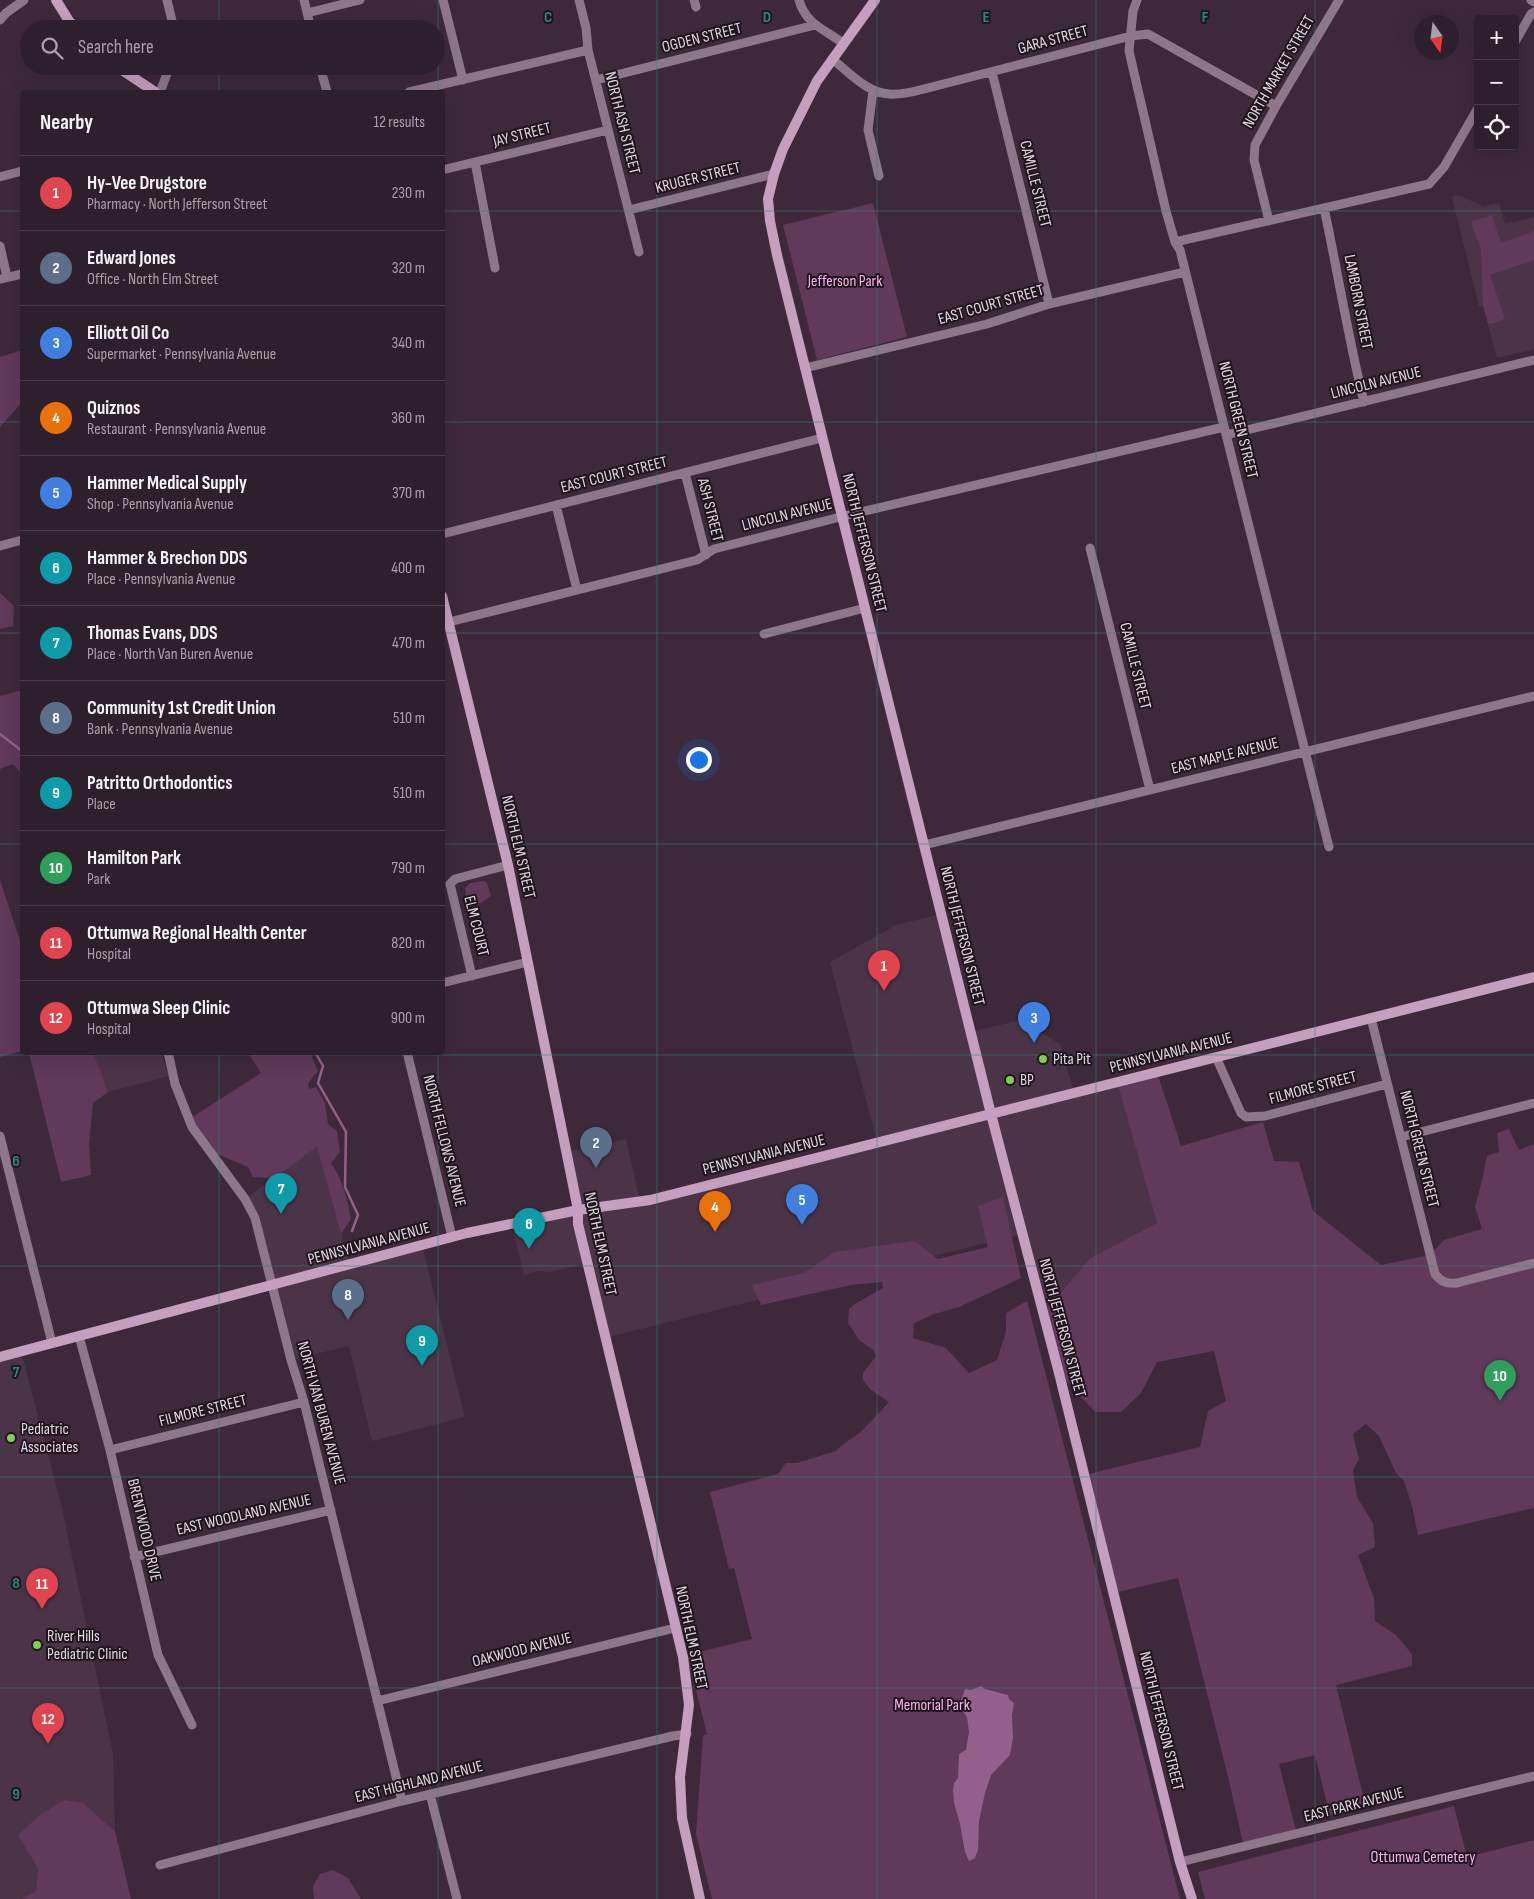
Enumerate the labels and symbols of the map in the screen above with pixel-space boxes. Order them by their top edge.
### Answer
text: C [544,8,552,27]
text: D [763,8,771,27]
text: E [983,8,990,27]
text: F [1202,8,1209,27]
street label: NORTH MARKET STREET [1239,12,1319,132]
north arrow [1414,15,1459,60]
street label: OGDEN STREET [660,19,744,57]
street label: GARA STREET [1016,21,1091,58]
street label: NORTH ASH STREET [600,70,644,177]
street label: JAY STREET [490,119,553,152]
street label: CAMILLE STREET [1015,139,1055,230]
street label: KRUGER STREET [653,158,743,198]
street label: LAMBORN STREET [1340,253,1377,351]
park label: Jefferson Park [807,272,882,291]
street label: EAST COURT STREET [936,281,1047,329]
street label: NORTH GREEN STREET [1214,359,1262,481]
street label: LINCOLN AVENUE [1329,363,1423,403]
street label: EAST COURT STREET [559,452,670,497]
street label: NORTH JEFFERSON STREET [838,472,891,615]
street label: ASH STREET [693,475,727,544]
street label: LINCOLN AVENUE [740,495,834,535]
street label: CAMILLE STREET [1115,621,1155,712]
street label: EAST MAPLE AVENUE [1169,733,1281,779]
your location [686,747,712,773]
street label: NORTH ELM STREET [497,794,539,901]
street label: NORTH JEFFERSON STREET [936,865,989,1008]
street label: ELM COURT [459,894,493,959]
pin: 1 [868,950,900,991]
pin: 3 [1018,1002,1050,1043]
street label: PENNSYLVANIA AVENUE [1108,1029,1234,1077]
place label: Pita Pit [1053,1050,1091,1069]
marker: Pita Pit [1037,1053,1049,1065]
street label: FILMORE STREET [1267,1067,1359,1109]
place label: BP [1020,1071,1034,1090]
street label: NORTH FELLOWS AVENUE [418,1073,470,1209]
marker: BP [1004,1074,1016,1086]
street label: NORTH GREEN STREET [1395,1088,1443,1210]
pin: 2 [580,1127,612,1168]
street label: PENNSYLVANIA AVENUE [701,1131,827,1179]
text: 6 [12,1152,20,1171]
pin: 7 [265,1173,297,1214]
pin: 5 [786,1184,818,1225]
street label: NORTH ELM STREET [580,1191,620,1298]
pin: 4 [699,1191,731,1232]
pin: 6 [513,1208,545,1249]
street label: PENNSYLVANIA AVENUE [306,1219,432,1269]
street label: NORTH JEFFERSON STREET [1034,1257,1090,1400]
pin: 8 [332,1279,364,1320]
pin: 9 [406,1325,438,1366]
street label: NORTH VAN BUREN AVENUE [293,1339,349,1487]
pin: 10 [1484,1360,1516,1401]
text: 7 [13,1363,20,1382]
street label: FILMORE STREET [157,1391,249,1431]
place label: Pediatric Associates [20,1420,79,1457]
marker: Pediatric Associates [5,1432,17,1444]
street label: BRENTWOOD DRIVE [123,1477,165,1583]
street label: EAST WOODLAND AVENUE [175,1490,313,1540]
pin: 11 [26,1568,58,1609]
text: 8 [12,1574,20,1593]
street label: NORTH ELM STREET [671,1585,711,1692]
place label: River Hills Pediatric Clinic [47,1627,128,1664]
street label: OAKWOOD AVENUE [470,1629,574,1671]
marker: River Hills Pediatric Clinic [31,1639,43,1651]
street label: NORTH JEFFERSON STREET [1135,1650,1188,1793]
park label: Memorial Park [894,1696,970,1715]
pin: 12 [32,1703,64,1744]
street label: EAST HIGHLAND AVENUE [353,1757,485,1807]
street label: EAST PARK AVENUE [1302,1783,1406,1827]
text: 9 [12,1785,20,1804]
park label: Ottumwa Cemetery [1371,1848,1475,1867]

